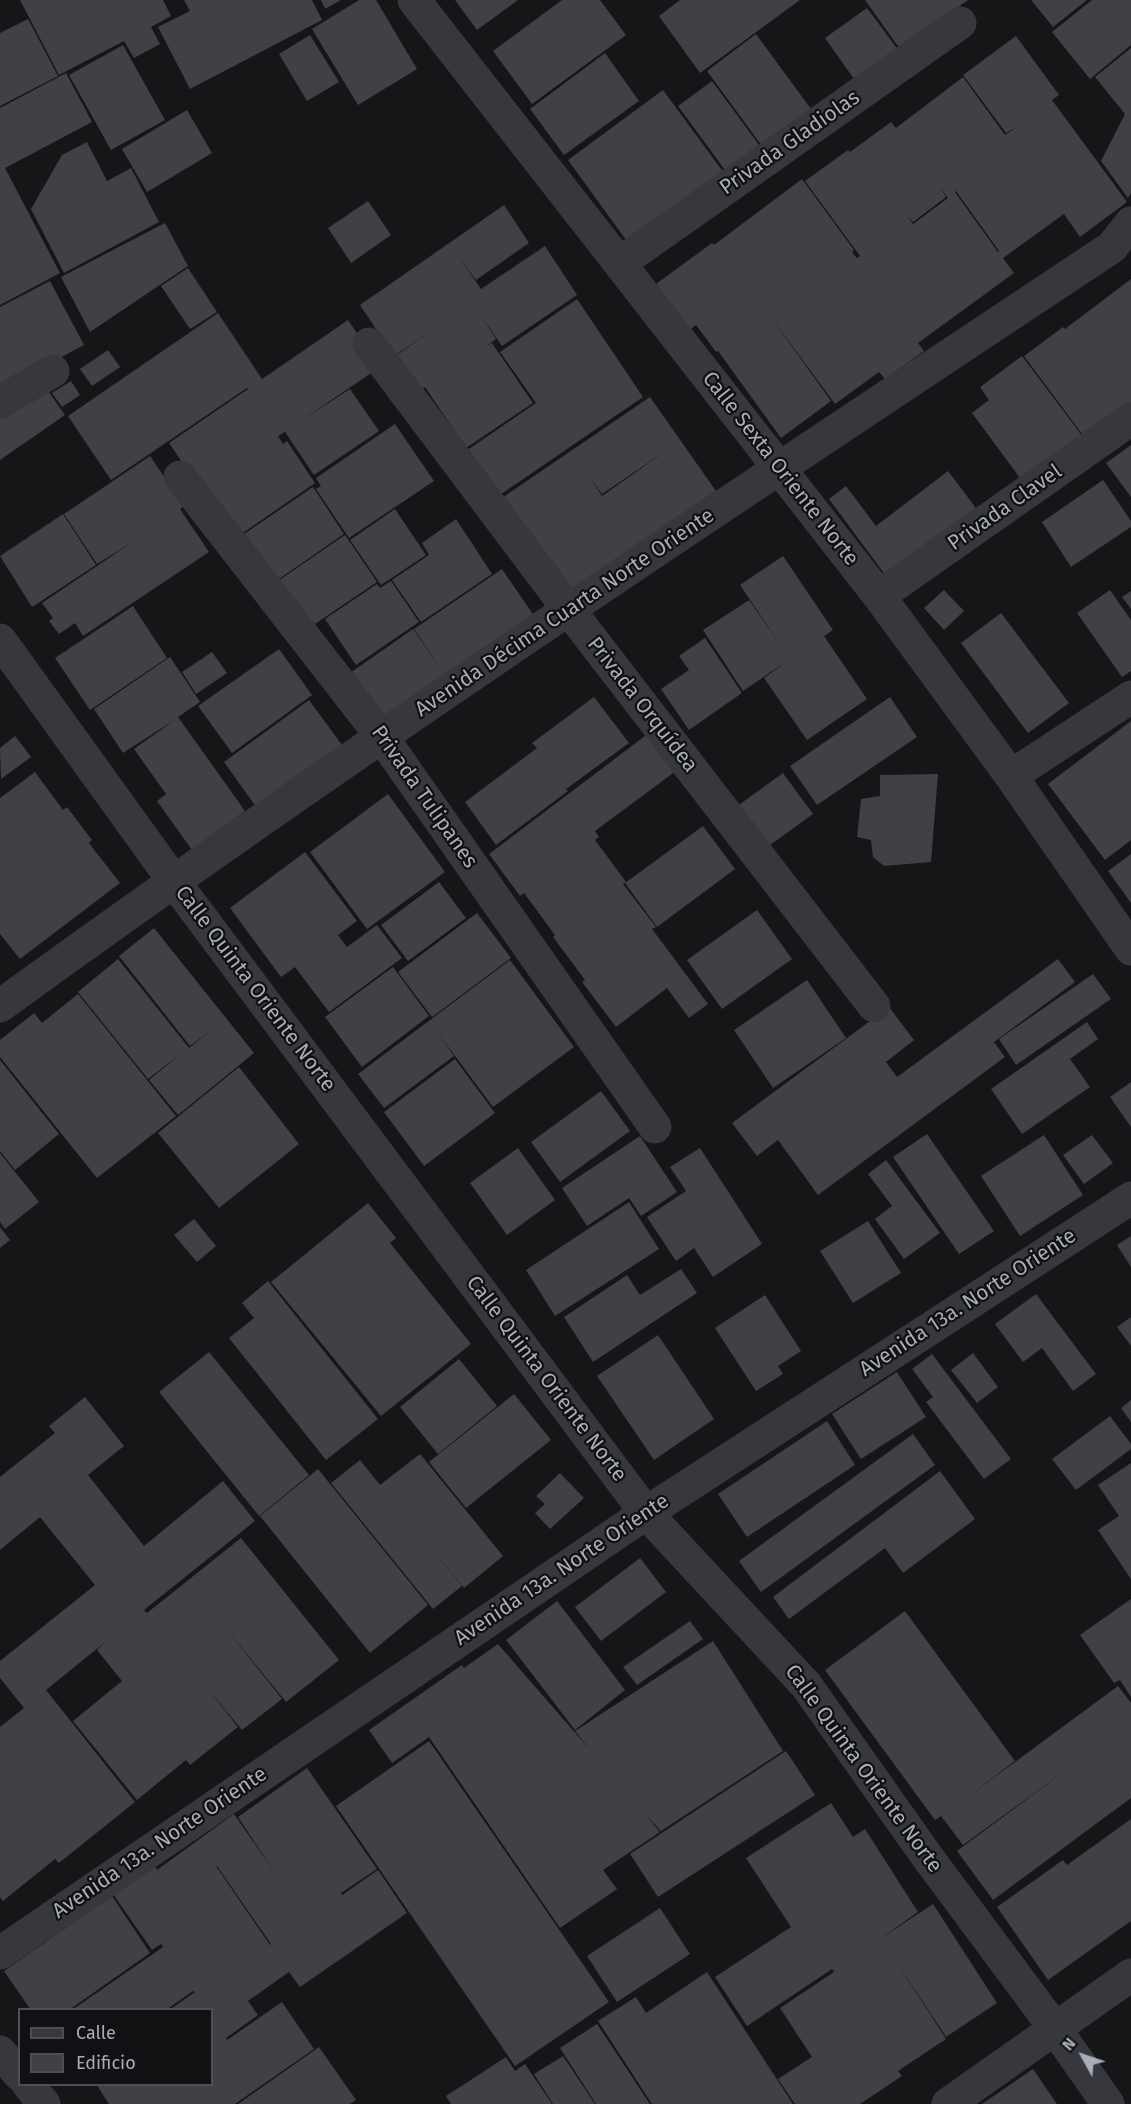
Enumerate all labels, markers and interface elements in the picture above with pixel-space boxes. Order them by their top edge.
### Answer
street label: Privada Gladiolas [715,85,865,201]
street label: Calle Sexta Oriente Norte [696,367,864,571]
street label: Privada Clavel [943,459,1067,557]
street label: Avenida Décima Cuarta Norte Oriente [411,503,719,723]
street label: Privada Orquídea [581,632,703,778]
street label: Privada Tulipanes [365,721,483,873]
street label: Calle Quinta Oriente Norte [169,881,341,1097]
street label: Avenida 13a. Norte Oriente [855,1224,1081,1382]
street label: Calle Quinta Oriente Norte [460,1271,632,1487]
street label: Avenida 13a. Norte Oriente [450,1489,674,1651]
street label: Calle Quinta Oriente Norte [779,1660,947,1878]
street label: Avenida 13a. Norte Oriente [48,1762,272,1924]
legend [18,2008,213,2086]
text: Calle [76,2022,116,2044]
north arrow [1053,2026,1113,2086]
text: N [1058,2034,1080,2054]
text: Edificio [76,2052,136,2074]

